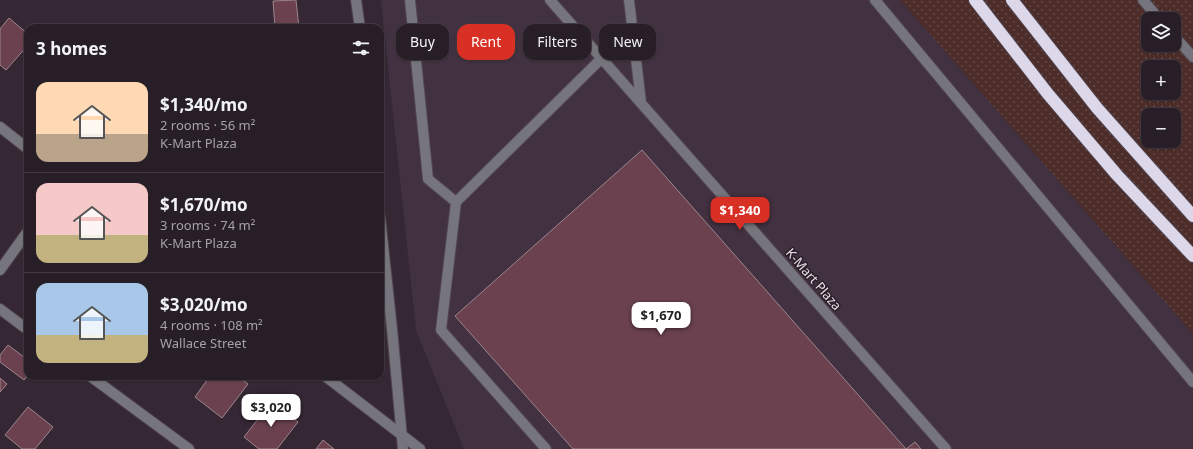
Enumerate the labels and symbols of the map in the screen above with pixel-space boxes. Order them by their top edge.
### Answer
pin: $1,340 [707,197,773,231]
street label: K-Mart Plaza [782,244,846,314]
pin: $1,670 [628,302,694,336]
pin: $3,020 [238,394,304,428]

